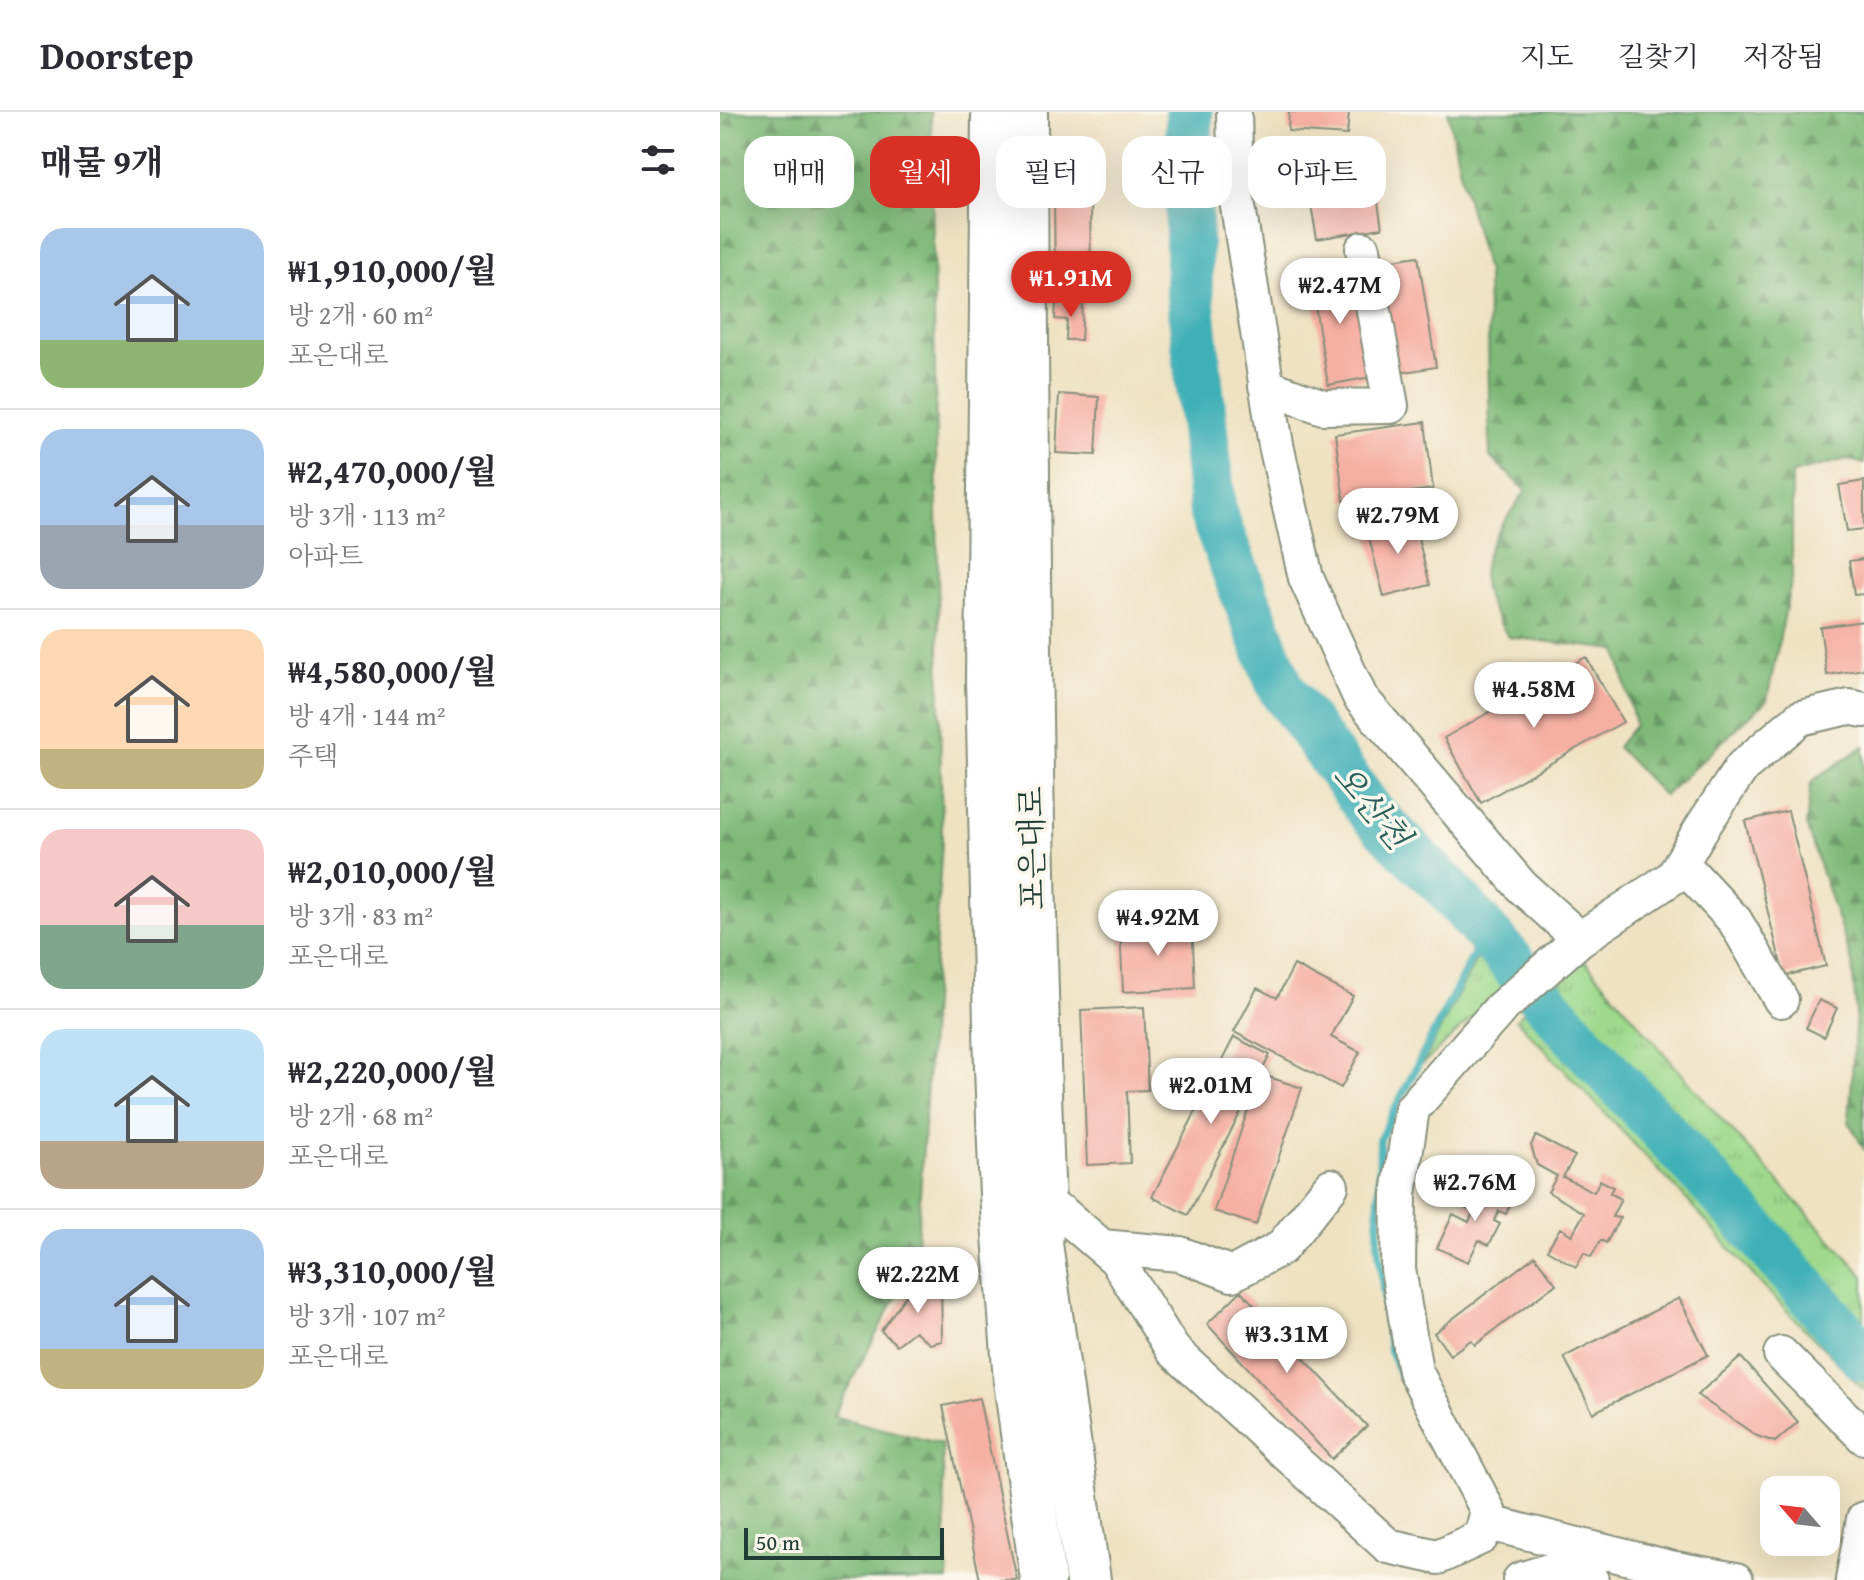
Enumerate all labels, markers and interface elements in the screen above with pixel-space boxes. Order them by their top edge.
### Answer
text: Doorstep [40,27,194,83]
text: 지도 [1520,35,1574,76]
text: 길찾기 [1618,35,1699,76]
text: 저장됨 [1743,35,1824,76]
chip: 매매 [744,136,854,208]
chip: 월세 [870,136,980,208]
chip: 필터 [996,136,1106,208]
chip: 신규 [1122,136,1232,208]
chip: 아파트 [1248,136,1386,208]
text: 매물 9개 [40,137,164,186]
icon: filters [636,138,680,182]
text: ₩1,910,000/월 [288,245,497,294]
pin: ₩1.91M [1006,251,1136,319]
text: ₩1.91M [1029,257,1113,296]
pin: ₩2.47M [1275,258,1405,326]
icon: home [104,260,200,356]
text: ₩2.47M [1298,264,1382,303]
text: 방 2개 · 60 m² [288,295,433,334]
text: 포은대로 [288,335,388,374]
text: ₩2,470,000/월 [288,446,497,495]
icon: home [104,461,200,557]
pin: ₩2.79M [1333,488,1463,556]
text: ₩2.79M [1356,494,1440,533]
text: 방 3개 · 113 m² [288,496,446,535]
text: 아파트 [288,536,363,575]
text: ₩4,580,000/월 [288,646,497,695]
icon: home [104,661,200,757]
pin: ₩4.58M [1469,662,1599,730]
text: ₩4.58M [1492,668,1576,707]
text: 방 4개 · 144 m² [288,696,446,735]
text: 주택 [288,736,338,775]
water label: 오산천 [1322,752,1424,861]
street label: 포은대로 [1007,786,1056,910]
text: ₩2,010,000/월 [288,846,497,895]
icon: home [104,861,200,957]
pin: ₩4.92M [1093,890,1223,958]
text: 방 3개 · 83 m² [288,896,433,935]
text: ₩4.92M [1116,896,1200,935]
text: 포은대로 [288,936,388,975]
text: ₩2,220,000/월 [288,1046,497,1095]
pin: ₩2.01M [1146,1058,1276,1126]
icon: home [104,1061,200,1157]
text: ₩2.01M [1169,1064,1253,1103]
text: 방 2개 · 68 m² [288,1096,433,1135]
text: 포은대로 [288,1136,388,1175]
pin: ₩2.76M [1410,1155,1540,1223]
text: ₩2.76M [1433,1161,1517,1200]
text: ₩3,310,000/월 [288,1246,497,1295]
pin: ₩2.22M [853,1247,983,1315]
text: ₩2.22M [876,1253,960,1292]
icon: home [104,1261,200,1357]
text: 방 3개 · 107 m² [288,1296,446,1335]
pin: ₩3.31M [1222,1307,1352,1375]
text: ₩3.31M [1245,1313,1329,1352]
text: 포은대로 [288,1336,388,1375]
north arrow [1760,1476,1840,1556]
map controls [1760,1476,1840,1556]
scale bar [744,1524,944,1560]
text: 50 m [756,1526,800,1558]

